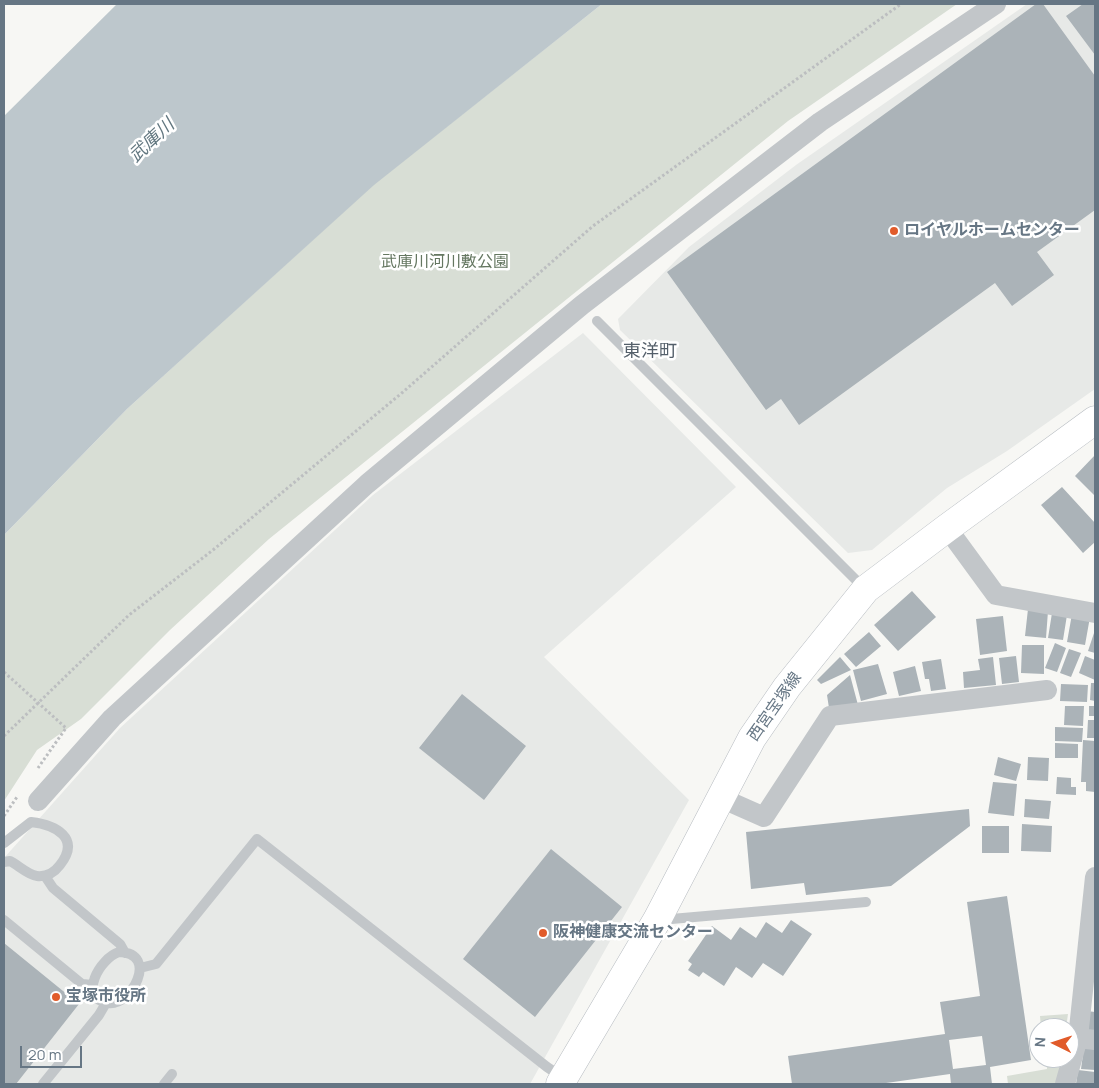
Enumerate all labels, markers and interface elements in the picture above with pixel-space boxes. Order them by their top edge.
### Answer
water label: 武庫川 [125,115,179,167]
place label: ロイヤルホームセンター [904,221,1080,241]
marker: ロイヤルホームセンター [888,225,900,237]
park label: 武庫川河川敷公園 [381,253,509,273]
district label: 東洋町 [623,341,677,363]
street label: 西宮宝塚線 [744,669,806,745]
place label: 阪神健康交流センター [553,923,713,943]
marker: 阪神健康交流センター [537,927,549,939]
place label: 宝塚市役所 [66,987,146,1007]
marker: 宝塚市役所 [50,991,62,1003]
north arrow [1029,1018,1079,1068]
scale bar [22,1036,85,1068]
text: N [1030,1036,1049,1048]
text: 20 m [28,1044,61,1065]

